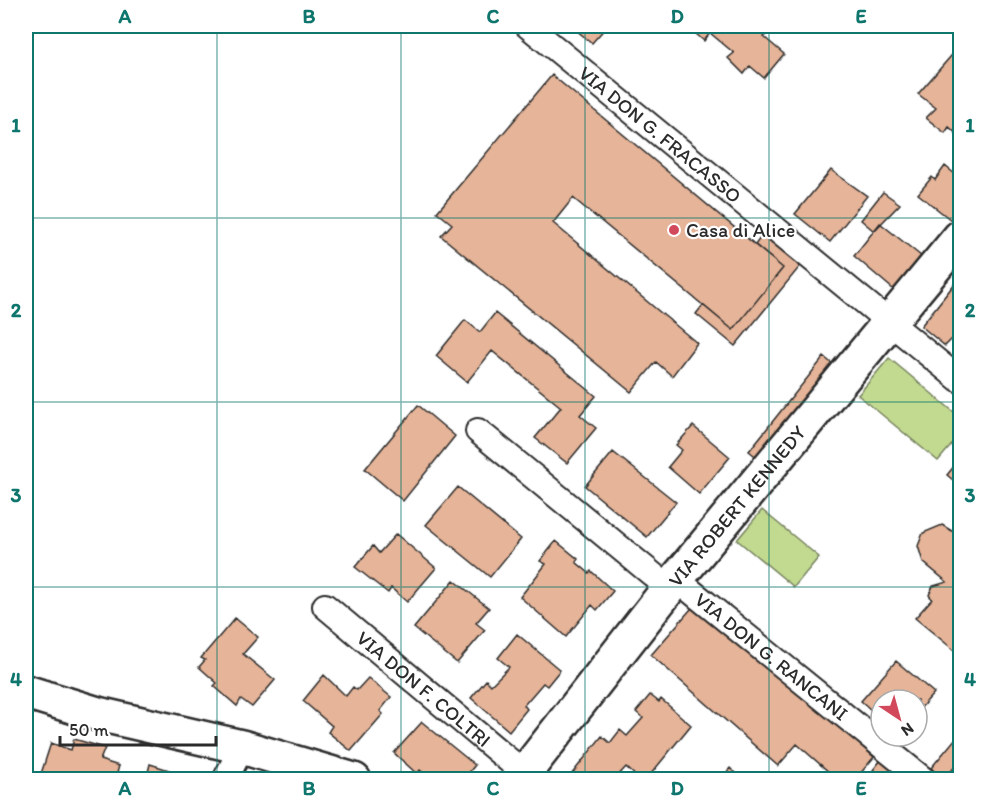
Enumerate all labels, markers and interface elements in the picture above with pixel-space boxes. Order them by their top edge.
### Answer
text: A [118,4,132,28]
text: B [303,4,316,28]
text: C [487,4,500,28]
text: D [670,4,684,28]
text: E [855,4,867,28]
street label: VIA DON G. FRACASSO [574,61,746,208]
text: 1 [11,113,21,137]
text: 1 [965,113,975,137]
place label: Casa di Alice [686,218,795,242]
marker: Casa di Alice [667,223,681,237]
text: 2 [11,298,22,322]
text: 2 [965,298,976,322]
street label: VIA ROBERT KENNEDY [663,420,811,592]
text: 3 [11,483,22,507]
text: 3 [965,483,976,507]
street label: VIA DON G. RANCANI [690,587,853,726]
street label: VIA DON F. COLTRI [352,626,496,752]
text: 4 [10,667,22,691]
text: 4 [964,667,976,691]
north arrow [869,688,929,748]
scale bar [60,709,216,747]
text: 50 m [69,719,109,741]
text: N [898,719,917,741]
text: A [118,776,132,800]
text: B [303,776,316,800]
text: C [487,776,500,800]
text: D [670,776,684,800]
text: E [855,776,867,800]

